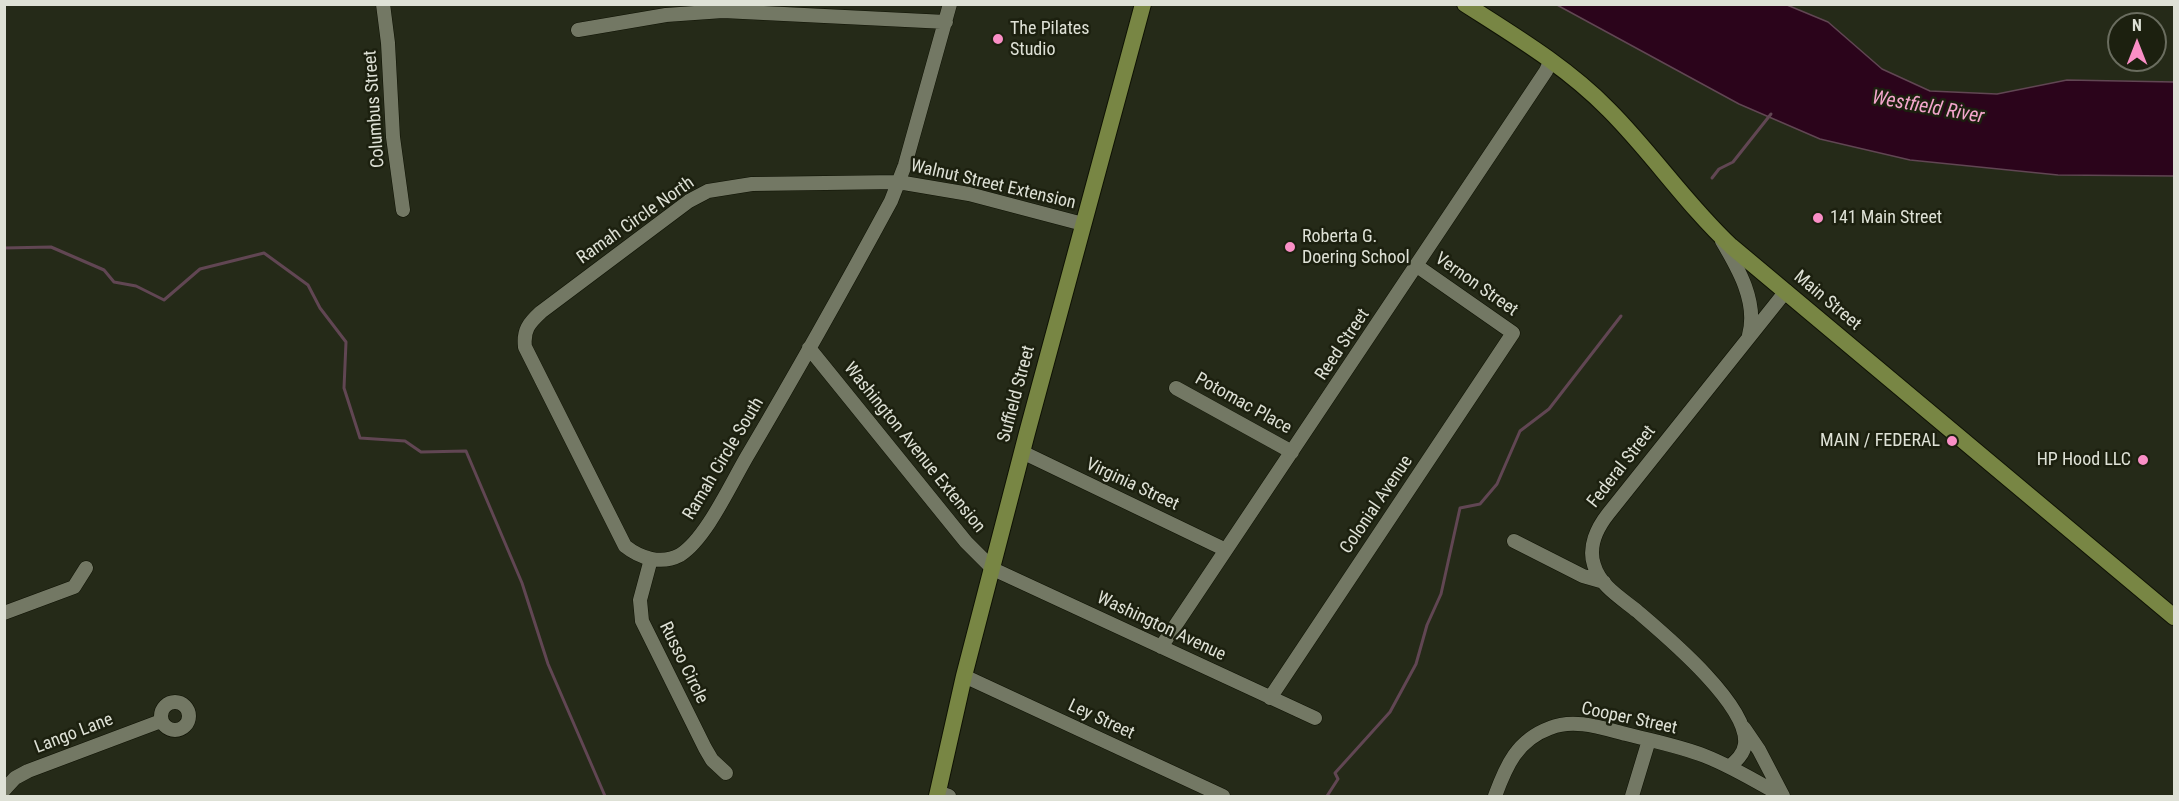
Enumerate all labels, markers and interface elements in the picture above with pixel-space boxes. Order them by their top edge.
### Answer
north arrow [2107,12,2167,72]
text: N [2132,16,2142,35]
place label: The Pilates Studio [1010,18,1089,60]
marker: The Pilates Studio [991,32,1005,46]
street label: Columbus Street [360,50,390,168]
water label: Westfield River [1870,86,1986,130]
street label: Walnut Street Extension [908,155,1078,215]
street label: Ramah Circle North [573,173,699,269]
place label: 141 Main Street [1830,207,1942,229]
marker: 141 Main Street [1811,211,1825,225]
place label: Roberta G. Doering School [1302,226,1410,268]
marker: Roberta G. Doering School [1283,240,1297,254]
street label: Vernon Street [1430,249,1522,321]
street label: Main Street [1789,267,1865,335]
street label: Reed Street [1311,305,1375,385]
street label: Suffield Street [994,343,1040,445]
street label: Washington Avenue Extension [839,358,989,538]
street label: Potomac Place [1191,369,1295,439]
street label: Ramah Circle South [679,394,769,524]
street label: Federal Street [1583,422,1661,512]
place label: MAIN / FEDERAL [1820,430,1940,452]
marker: MAIN / FEDERAL [1945,434,1959,448]
place label: HP Hood LLC [2037,449,2131,471]
street label: Colonial Avenue [1336,452,1418,558]
marker: HP Hood LLC [2136,453,2150,467]
street label: Virginia Street [1082,454,1182,516]
street label: Washington Avenue [1093,588,1229,666]
street label: Russo Circle [654,619,712,707]
street label: Ley Street [1064,695,1138,745]
street label: Cooper Street [1579,698,1679,740]
street label: Lango Lane [32,709,116,759]

